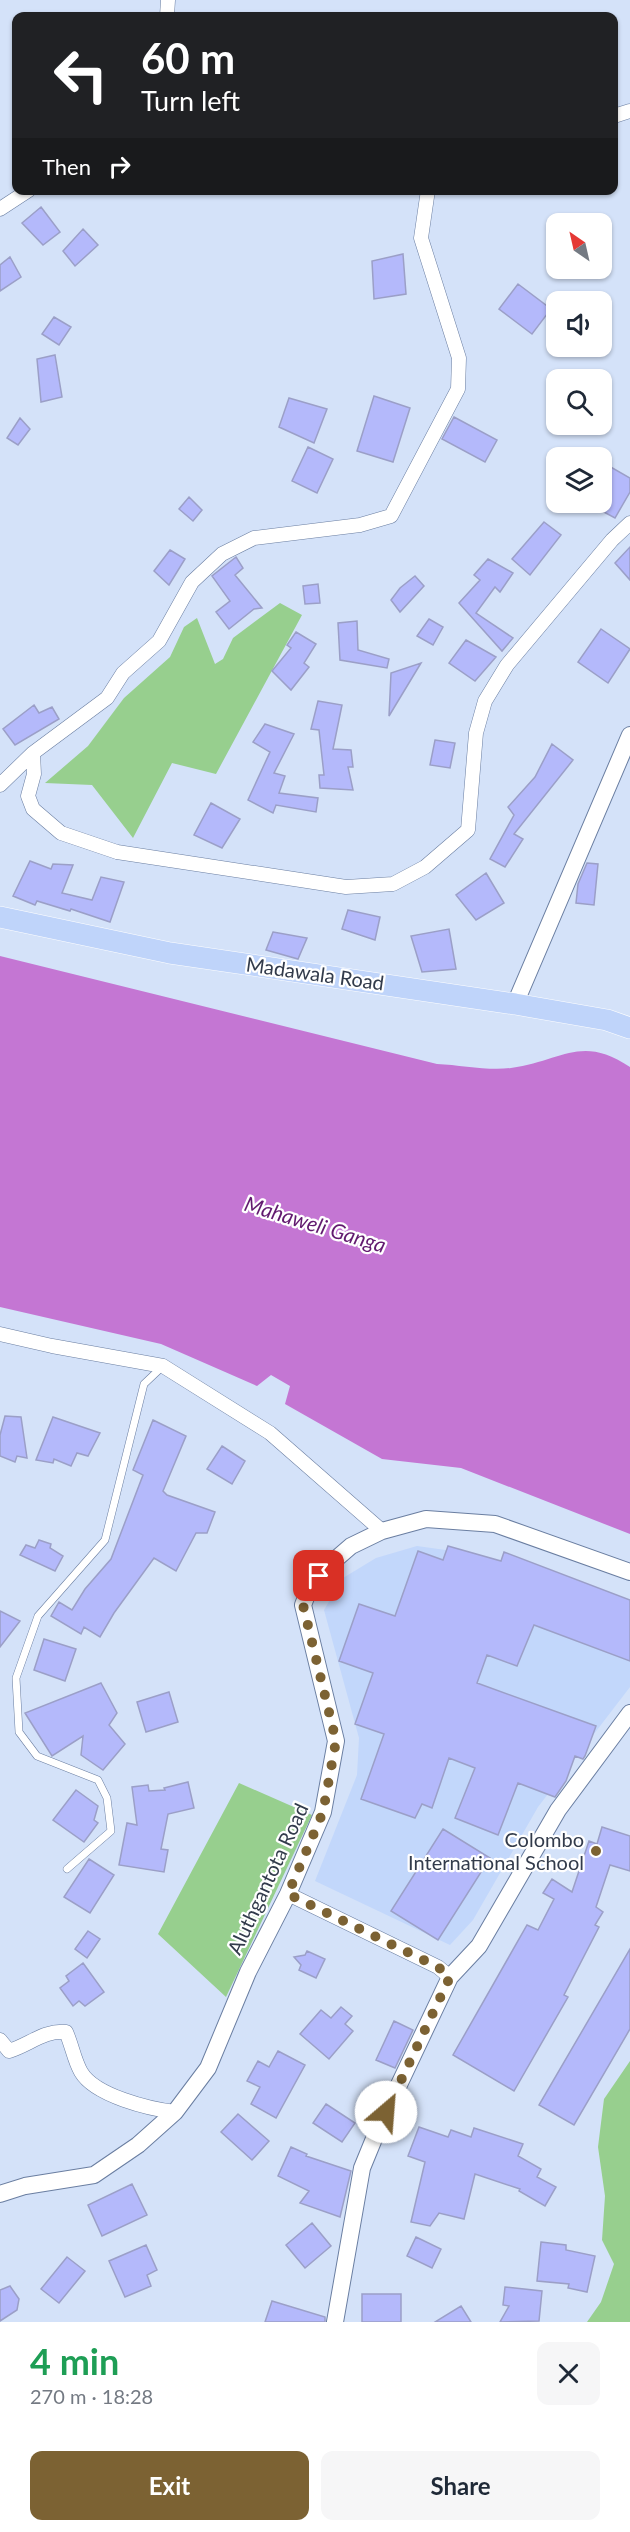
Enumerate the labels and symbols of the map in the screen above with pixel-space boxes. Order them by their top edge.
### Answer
north arrow [546,213,612,279]
street label: Madawala Road [245,951,386,995]
water label: Mahaweli Ganga [242,1190,389,1257]
pin [293,1550,344,1601]
street label: Aluthgantota Road [222,1799,313,1958]
place label: Colombo International School [408,1827,584,1874]
marker: Colombo International School [589,1844,603,1858]
position arrow [354,2080,418,2144]

